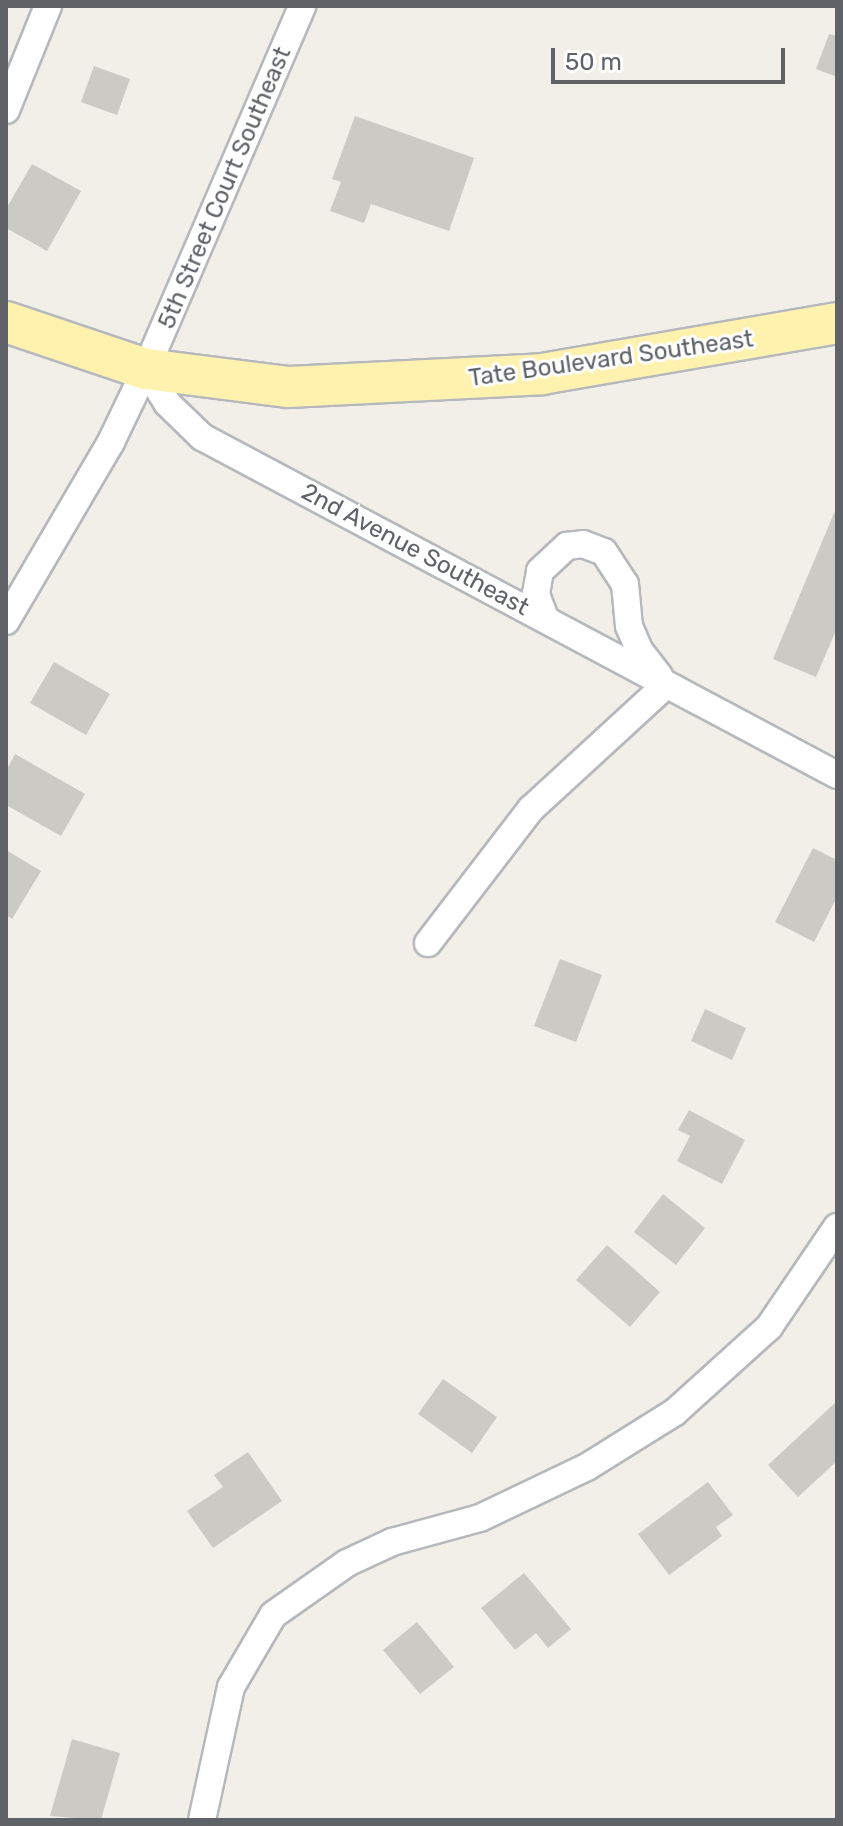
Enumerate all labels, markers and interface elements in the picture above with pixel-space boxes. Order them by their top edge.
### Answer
scale bar [555,32,789,82]
street label: 5th Street Court Southeast [152,43,298,333]
text: 50 m [565,48,622,76]
street label: Tate Boulevard Southeast [467,325,755,393]
street label: 2nd Avenue Southeast [296,478,534,622]

